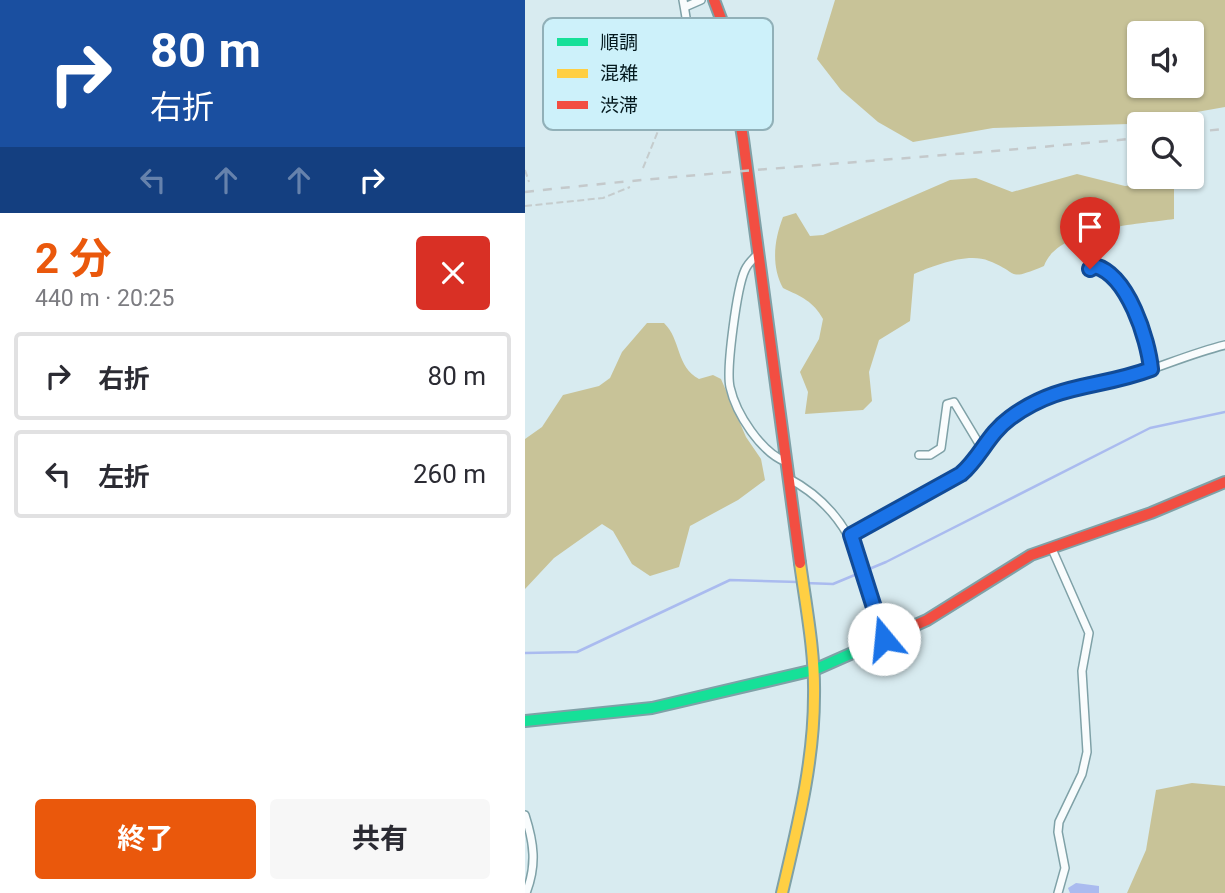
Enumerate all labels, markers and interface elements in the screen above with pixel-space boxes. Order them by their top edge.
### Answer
legend [543,18,773,130]
map controls [1127,21,1204,189]
button: sound [1127,21,1204,98]
text: 80 m [150,22,261,79]
icon: right [35,28,126,119]
text: 順調 [600,31,638,54]
text: 混雑 [600,62,638,85]
text: 右折 [150,88,214,126]
text: 渋滞 [600,94,638,117]
button: search [1127,112,1204,189]
icon: left [134,161,172,199]
icon: ahead [207,161,245,199]
icon: ahead [280,161,318,199]
icon: right [353,161,391,199]
pin [1060,197,1120,269]
icon: arrive [1071,208,1109,246]
text: 2 分 [35,234,112,283]
button: close [416,236,490,310]
text: 440 m · 20:25 [35,285,174,312]
icon: right [39,357,77,395]
text: 80 m [428,361,486,391]
text: 右折 [98,364,150,394]
icon: left [39,455,77,493]
text: 260 m [413,459,486,489]
text: 左折 [98,462,150,492]
position arrow [847,602,921,676]
button: 終了 [35,799,256,879]
button: 共有 [270,799,490,879]

